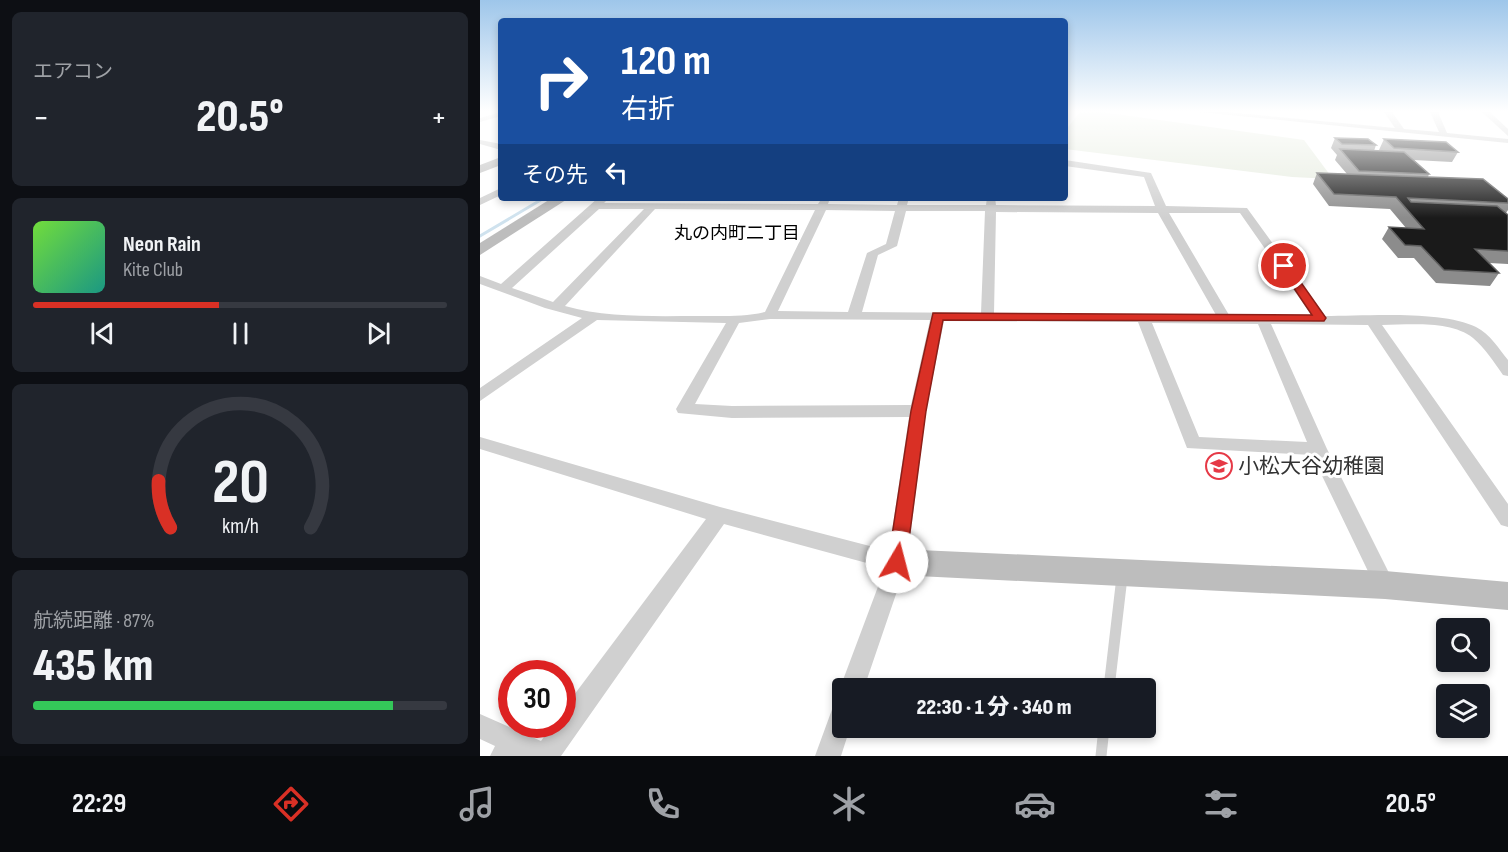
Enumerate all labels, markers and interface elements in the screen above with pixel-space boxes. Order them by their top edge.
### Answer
text: 120 m [621,36,711,87]
icon: right [522,42,600,120]
text: エアコン [33,60,113,84]
text: 20.5° [196,90,284,145]
text: 右折 [621,94,675,126]
text: − [33,98,49,138]
text: + [431,98,447,138]
icon: left [600,156,633,189]
text: その先 [522,162,588,189]
district label: 丸の内町二丁目 [674,223,800,244]
text: Neon Rain [123,231,201,258]
pin [1258,240,1309,291]
icon: arrive [1267,249,1300,282]
text: Kite Club [123,258,183,282]
icon: previous [86,317,119,350]
icon: pause [224,317,257,350]
icon: next [362,317,395,350]
text: 20 [211,446,269,521]
school or university icon: 小松大谷幼稚園 [1204,451,1234,481]
place label: 小松大谷幼稚園 [1238,454,1385,479]
text: km/h [221,514,259,539]
position arrow [865,530,929,594]
text: 航続距離 · 87% [33,609,155,633]
map controls [1436,618,1490,738]
button: search [1436,618,1490,672]
text: 435 km [33,639,153,694]
speed limit sign: 30 [498,660,576,738]
button: layers [1436,684,1490,738]
text: 22:30 · 1 分 · 340 m [916,694,1072,721]
icon: directions [270,783,312,825]
icon: music [456,783,498,825]
icon: phone [642,783,684,825]
icon: climate [828,783,870,825]
icon: car [1014,783,1056,825]
icon: filters [1200,783,1242,825]
text: 22:29 [72,788,126,820]
text: 20.5° [1386,788,1436,820]

